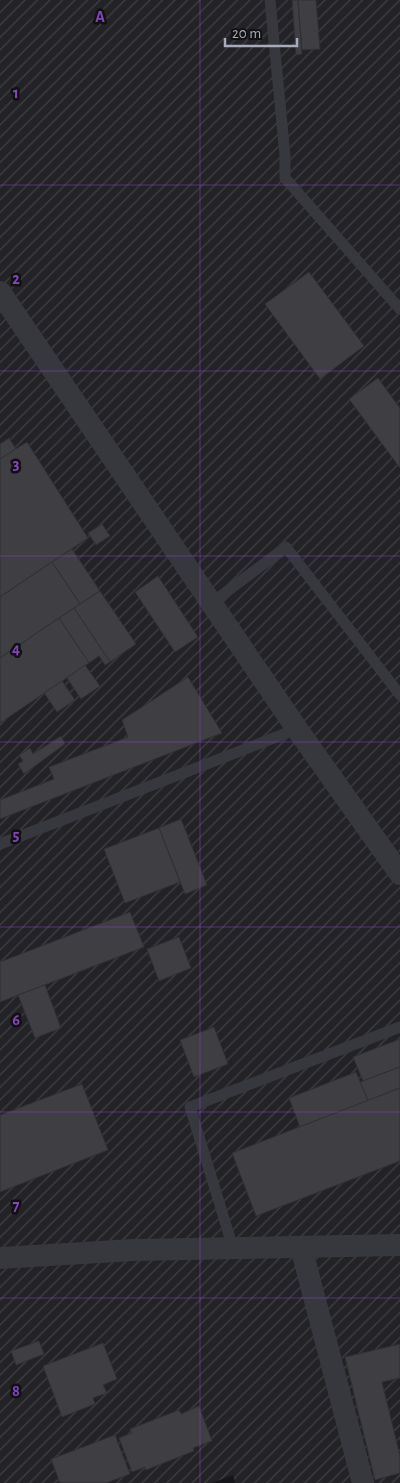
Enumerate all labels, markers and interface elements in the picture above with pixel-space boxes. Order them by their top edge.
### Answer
text: A [95,9,105,25]
scale bar [225,15,298,47]
text: 20 m [232,26,261,41]
text: 1 [13,85,19,101]
text: 2 [12,271,20,287]
text: 3 [13,456,20,472]
text: 4 [12,641,20,657]
text: 5 [13,827,20,843]
text: 6 [12,1012,20,1028]
text: 7 [13,1198,20,1214]
text: 8 [12,1383,20,1399]

